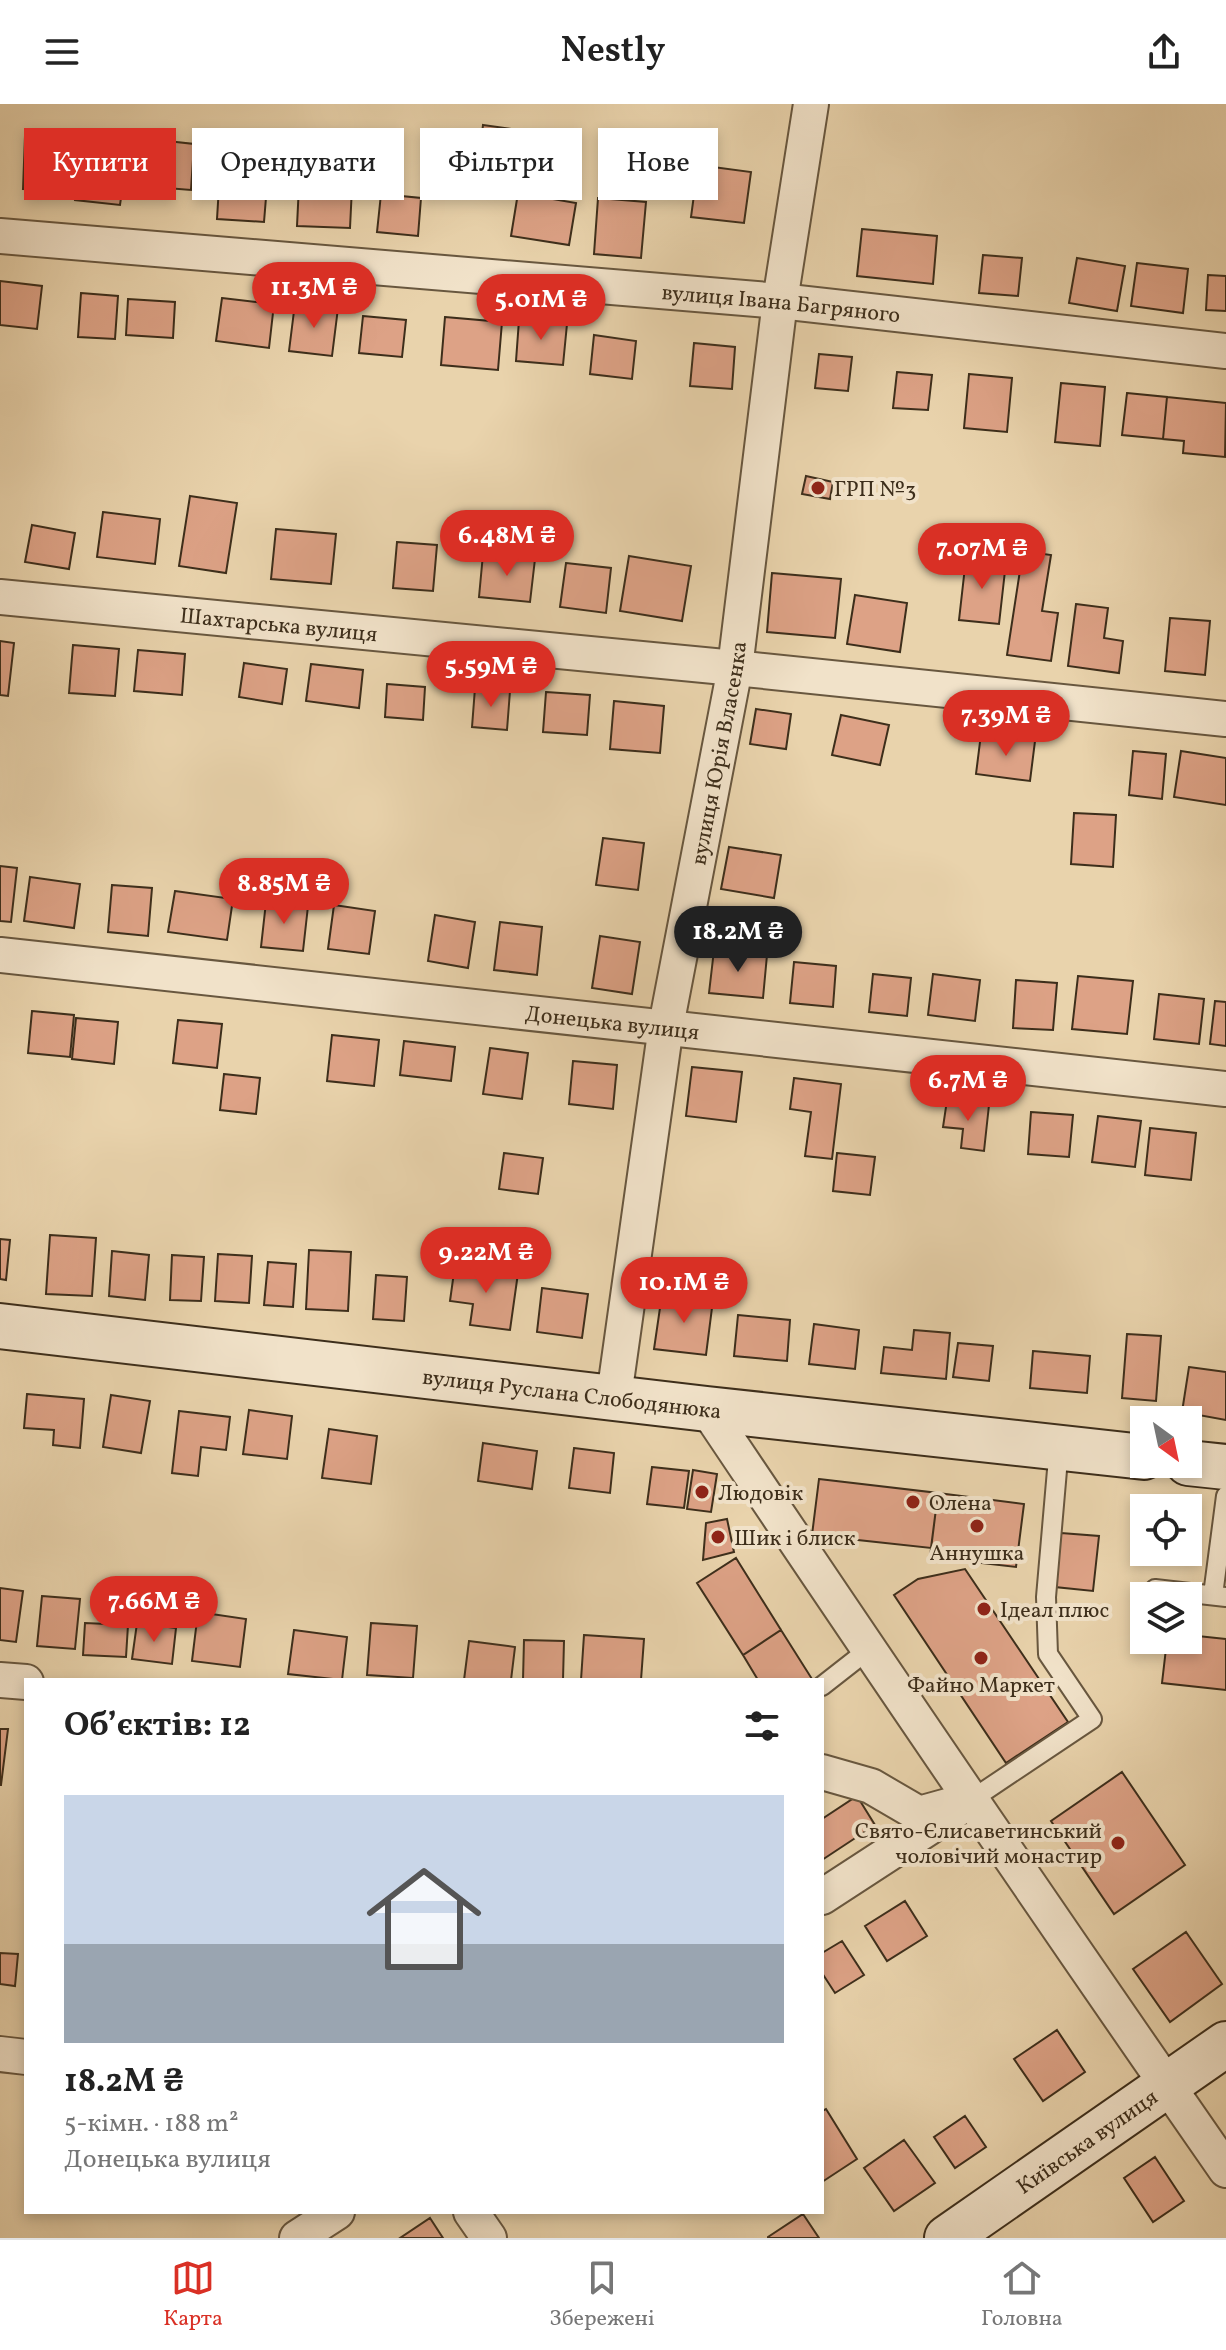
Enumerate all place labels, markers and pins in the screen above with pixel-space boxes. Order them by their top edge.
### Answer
pin: 11.3M ₴ [240,262,388,330]
pin: 5.01M ₴ [467,274,615,342]
place label: ГРП №3 [834,475,916,506]
marker: ГРП №3 [809,479,827,497]
pin: 6.48M ₴ [433,510,581,578]
pin: 7.07M ₴ [908,523,1056,591]
pin: 5.59M ₴ [417,641,565,709]
pin: 7.39M ₴ [932,690,1080,758]
pin: 8.85M ₴ [210,858,358,926]
pin: 18.2M ₴ [664,906,812,974]
pin: 6.7M ₴ [903,1055,1033,1123]
pin: 9.22M ₴ [412,1227,560,1295]
pin: 10.1M ₴ [610,1257,758,1325]
place label: Людовік [718,1479,803,1510]
marker: Людовік [693,1483,711,1501]
place label: Олена [929,1489,992,1520]
marker: Олена [904,1493,922,1511]
marker: Аннушка [968,1517,986,1535]
place label: Шик і блиск [734,1524,856,1555]
marker: Шик і блиск [709,1528,727,1546]
place label: Аннушка [930,1539,1025,1570]
pin: 7.66M ₴ [80,1576,228,1644]
place label: Ідеал плюс [1000,1596,1109,1627]
marker: Ідеал плюс [975,1600,993,1618]
marker: Файно Маркет [972,1649,990,1667]
place label: Файно Маркет [907,1671,1055,1702]
place label: Свято-Єлисаветинський чоловічий монастир [855,1817,1102,1873]
marker: Свято-Єлисаветинський чоловічий монастир [1109,1834,1127,1852]

